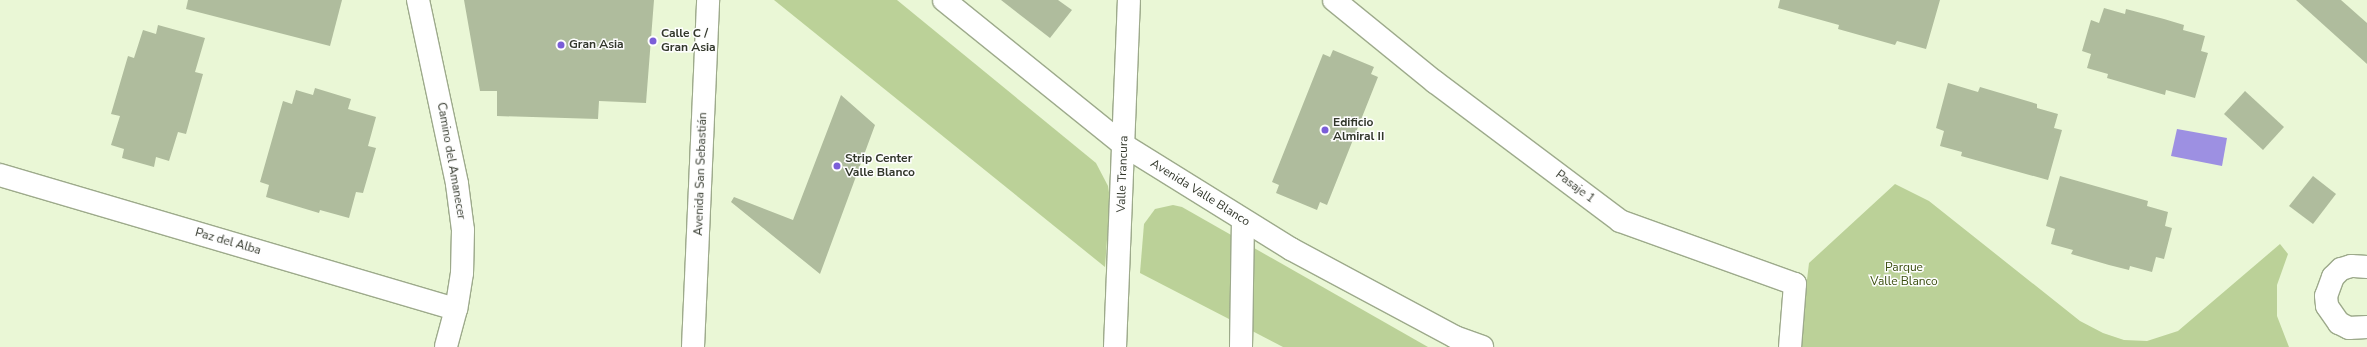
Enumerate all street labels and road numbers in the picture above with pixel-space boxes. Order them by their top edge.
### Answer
street label: Camino del Amanecer [434,101,468,221]
street label: Avenida San Sebastián [692,112,710,236]
street label: Valle Trancura [1114,135,1132,213]
street label: Avenida Valle Blanco [1148,157,1252,229]
street label: Pasaje 1 [1553,168,1597,206]
street label: Paz del Alba [193,226,263,258]

